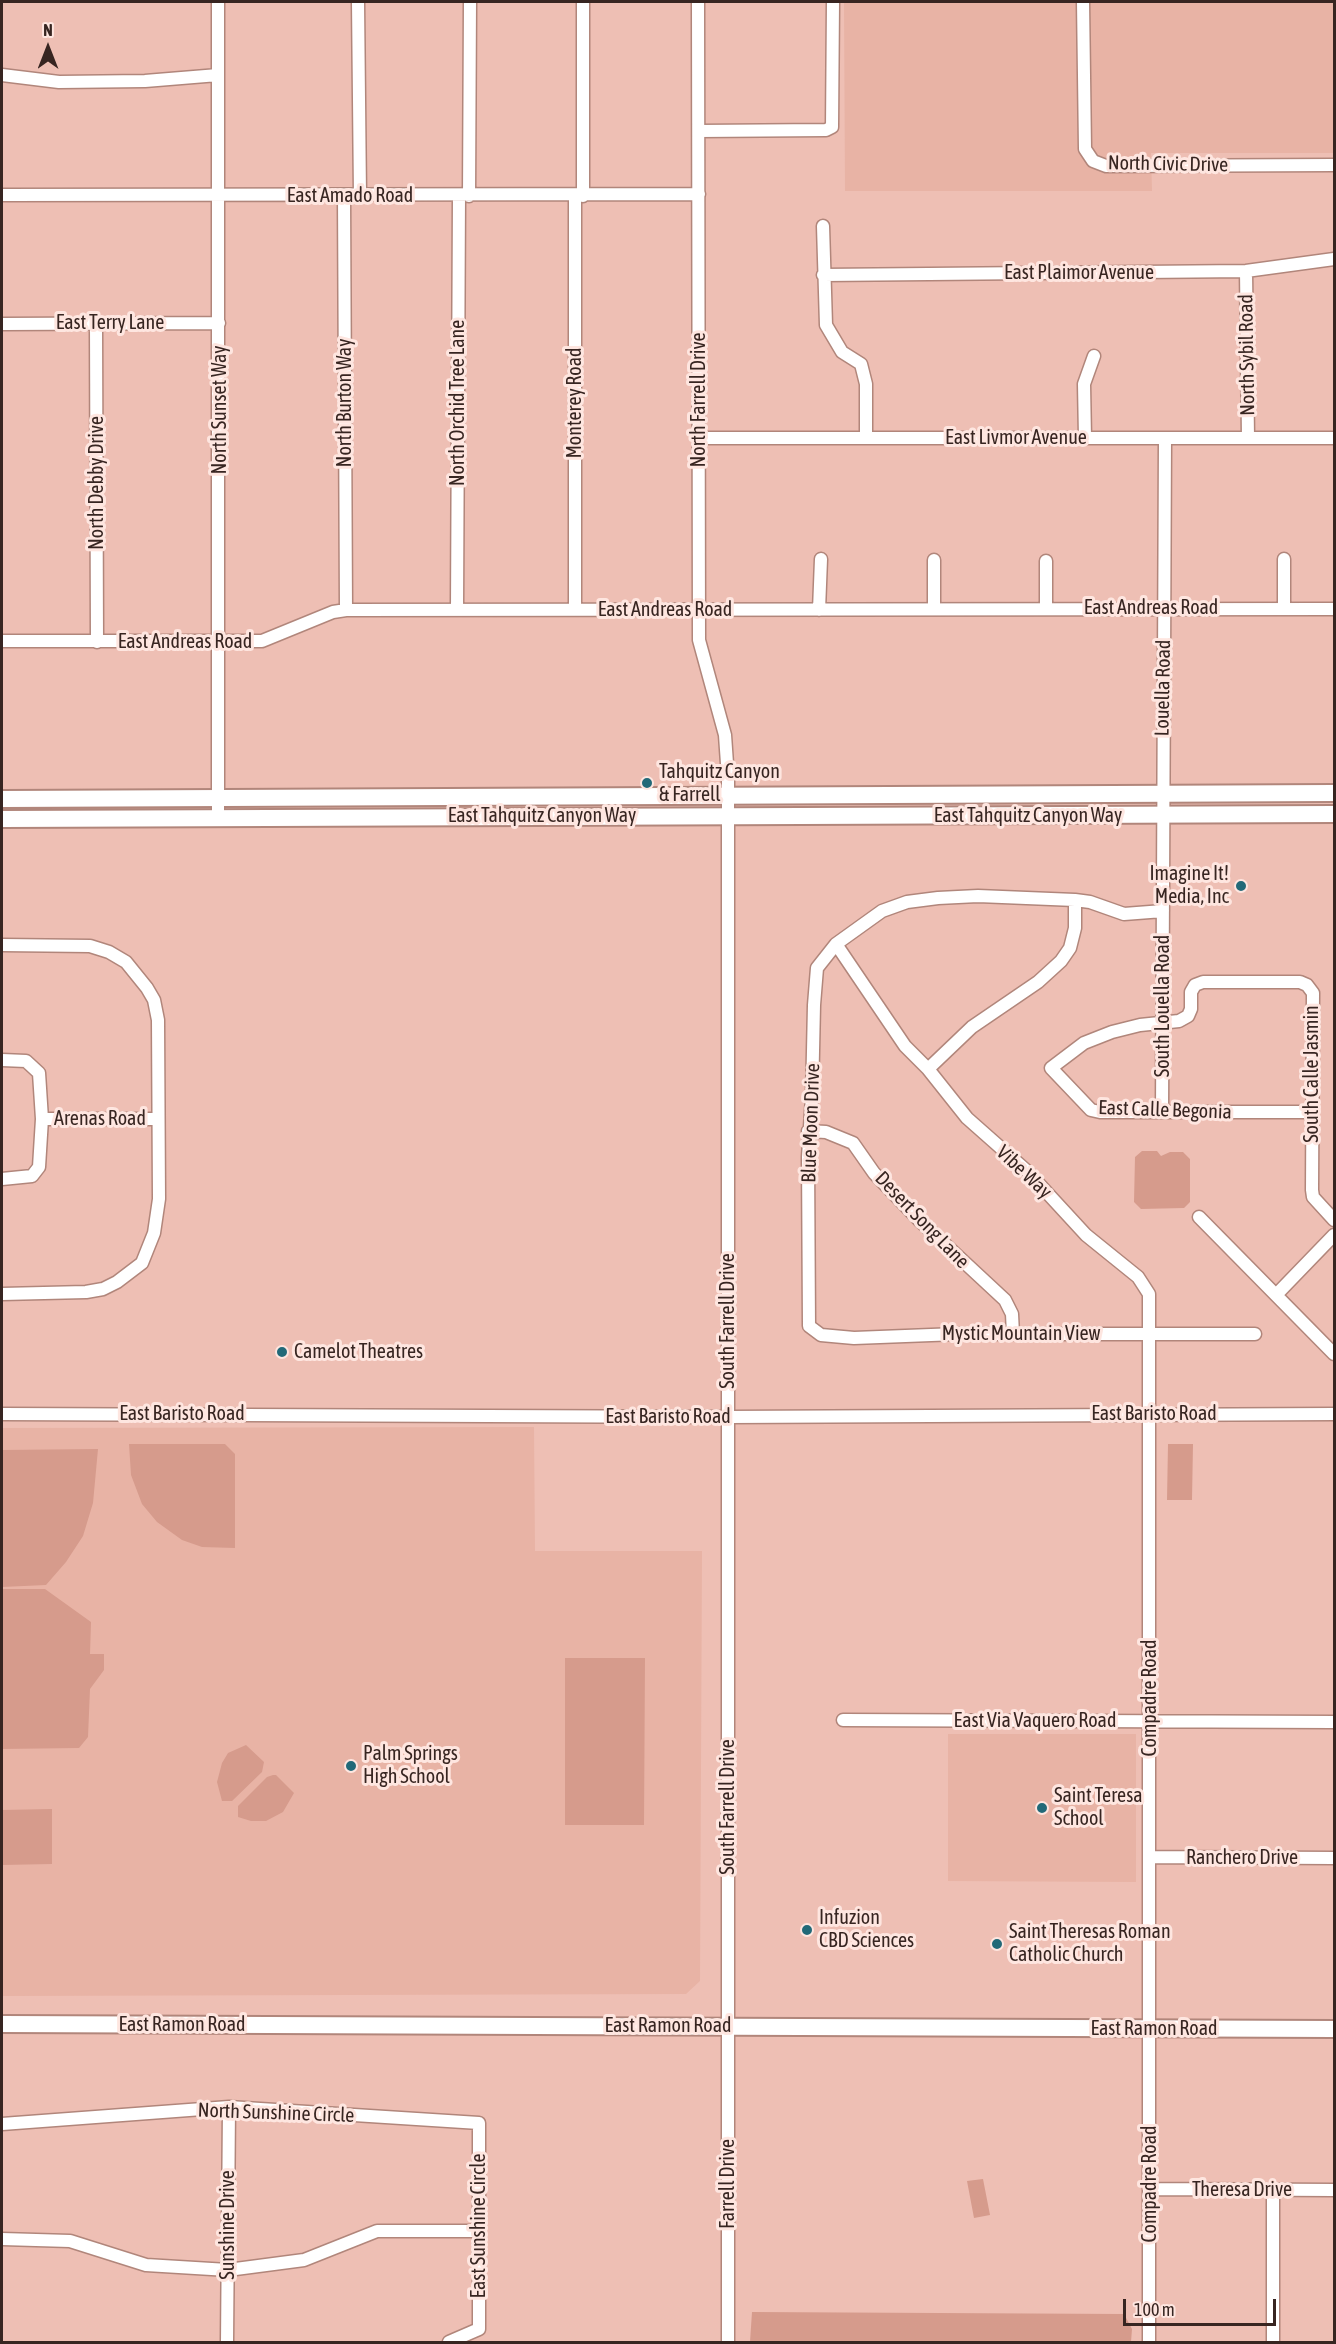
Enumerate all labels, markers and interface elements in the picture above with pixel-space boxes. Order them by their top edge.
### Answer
north arrow [18,18,78,78]
text: N [43,21,53,39]
street label: North Civic Drive [1108,151,1228,177]
street label: East Amado Road [287,184,413,208]
street label: East Plaimor Avenue [1004,261,1154,285]
street label: North Sybil Road [1234,294,1260,416]
street label: East Terry Lane [56,311,164,335]
street label: North Orchid Tree Lane [446,320,470,486]
street label: North Farrell Drive [687,332,711,468]
street label: North Burton Way [333,339,357,467]
street label: North Sunset Way [208,346,232,474]
street label: Monterey Road [563,347,587,459]
street label: North Debby Drive [85,416,109,550]
street label: East Livmor Avenue [945,426,1087,450]
street label: East Andreas Road [1084,596,1218,620]
street label: East Andreas Road [598,598,732,622]
street label: East Andreas Road [118,630,252,654]
street label: Louella Road [1150,639,1176,737]
place label: Tahquitz Canyon & Farrell [659,760,780,807]
marker: Tahquitz Canyon & Farrell [640,776,654,790]
street label: East Tahquitz Canyon Way [448,804,636,828]
street label: East Tahquitz Canyon Way [934,804,1122,828]
place label: Imagine It! Media, Inc [1149,862,1229,909]
marker: Imagine It! Media, Inc [1234,879,1248,893]
street label: South Louella Road [1151,935,1175,1077]
street label: South Calle Jasmin [1300,1005,1324,1143]
street label: Blue Moon Drive [797,1063,825,1183]
street label: East Calle Begonia [1098,1096,1232,1124]
street label: Arenas Road [54,1107,146,1131]
street label: Vibe Way [991,1140,1057,1204]
street label: Desert Song Lane [870,1167,974,1273]
street label: South Farrell Drive [716,1253,740,1389]
street label: Mystic Mountain View [942,1322,1100,1346]
place label: Camelot Theatres [294,1340,423,1364]
marker: Camelot Theatres [275,1345,289,1359]
street label: East Baristo Road [119,1402,245,1426]
street label: East Baristo Road [1091,1402,1217,1426]
street label: East Baristo Road [605,1405,731,1429]
street label: Compadre Road [1138,1640,1162,1756]
street label: East Via Vaquero Road [954,1709,1116,1733]
street label: South Farrell Drive [716,1739,740,1875]
place label: Palm Springs High School [363,1742,458,1789]
marker: Palm Springs High School [344,1759,358,1773]
place label: Saint Teresa School [1054,1784,1142,1831]
marker: Saint Teresa School [1035,1801,1049,1815]
street label: Ranchero Drive [1186,1846,1298,1870]
place label: Infuzion CBD Sciences [819,1906,914,1953]
place label: Saint Theresas Roman Catholic Church [1009,1920,1171,1967]
marker: Infuzion CBD Sciences [800,1923,814,1937]
marker: Saint Theresas Roman Catholic Church [990,1937,1004,1951]
street label: East Ramon Road [118,2013,246,2037]
street label: East Ramon Road [604,2014,732,2038]
street label: East Ramon Road [1090,2017,1218,2041]
street label: North Sunshine Circle [197,2098,355,2128]
street label: Compadre Road [1138,2126,1162,2242]
street label: Farrell Drive [716,2139,740,2229]
street label: East Sunshine Circle [467,2153,491,2299]
street label: Sunshine Drive [216,2170,240,2280]
street label: Theresa Drive [1192,2178,1292,2202]
scale bar [1126,2287,1279,2325]
text: 100 m [1134,2299,1175,2320]

